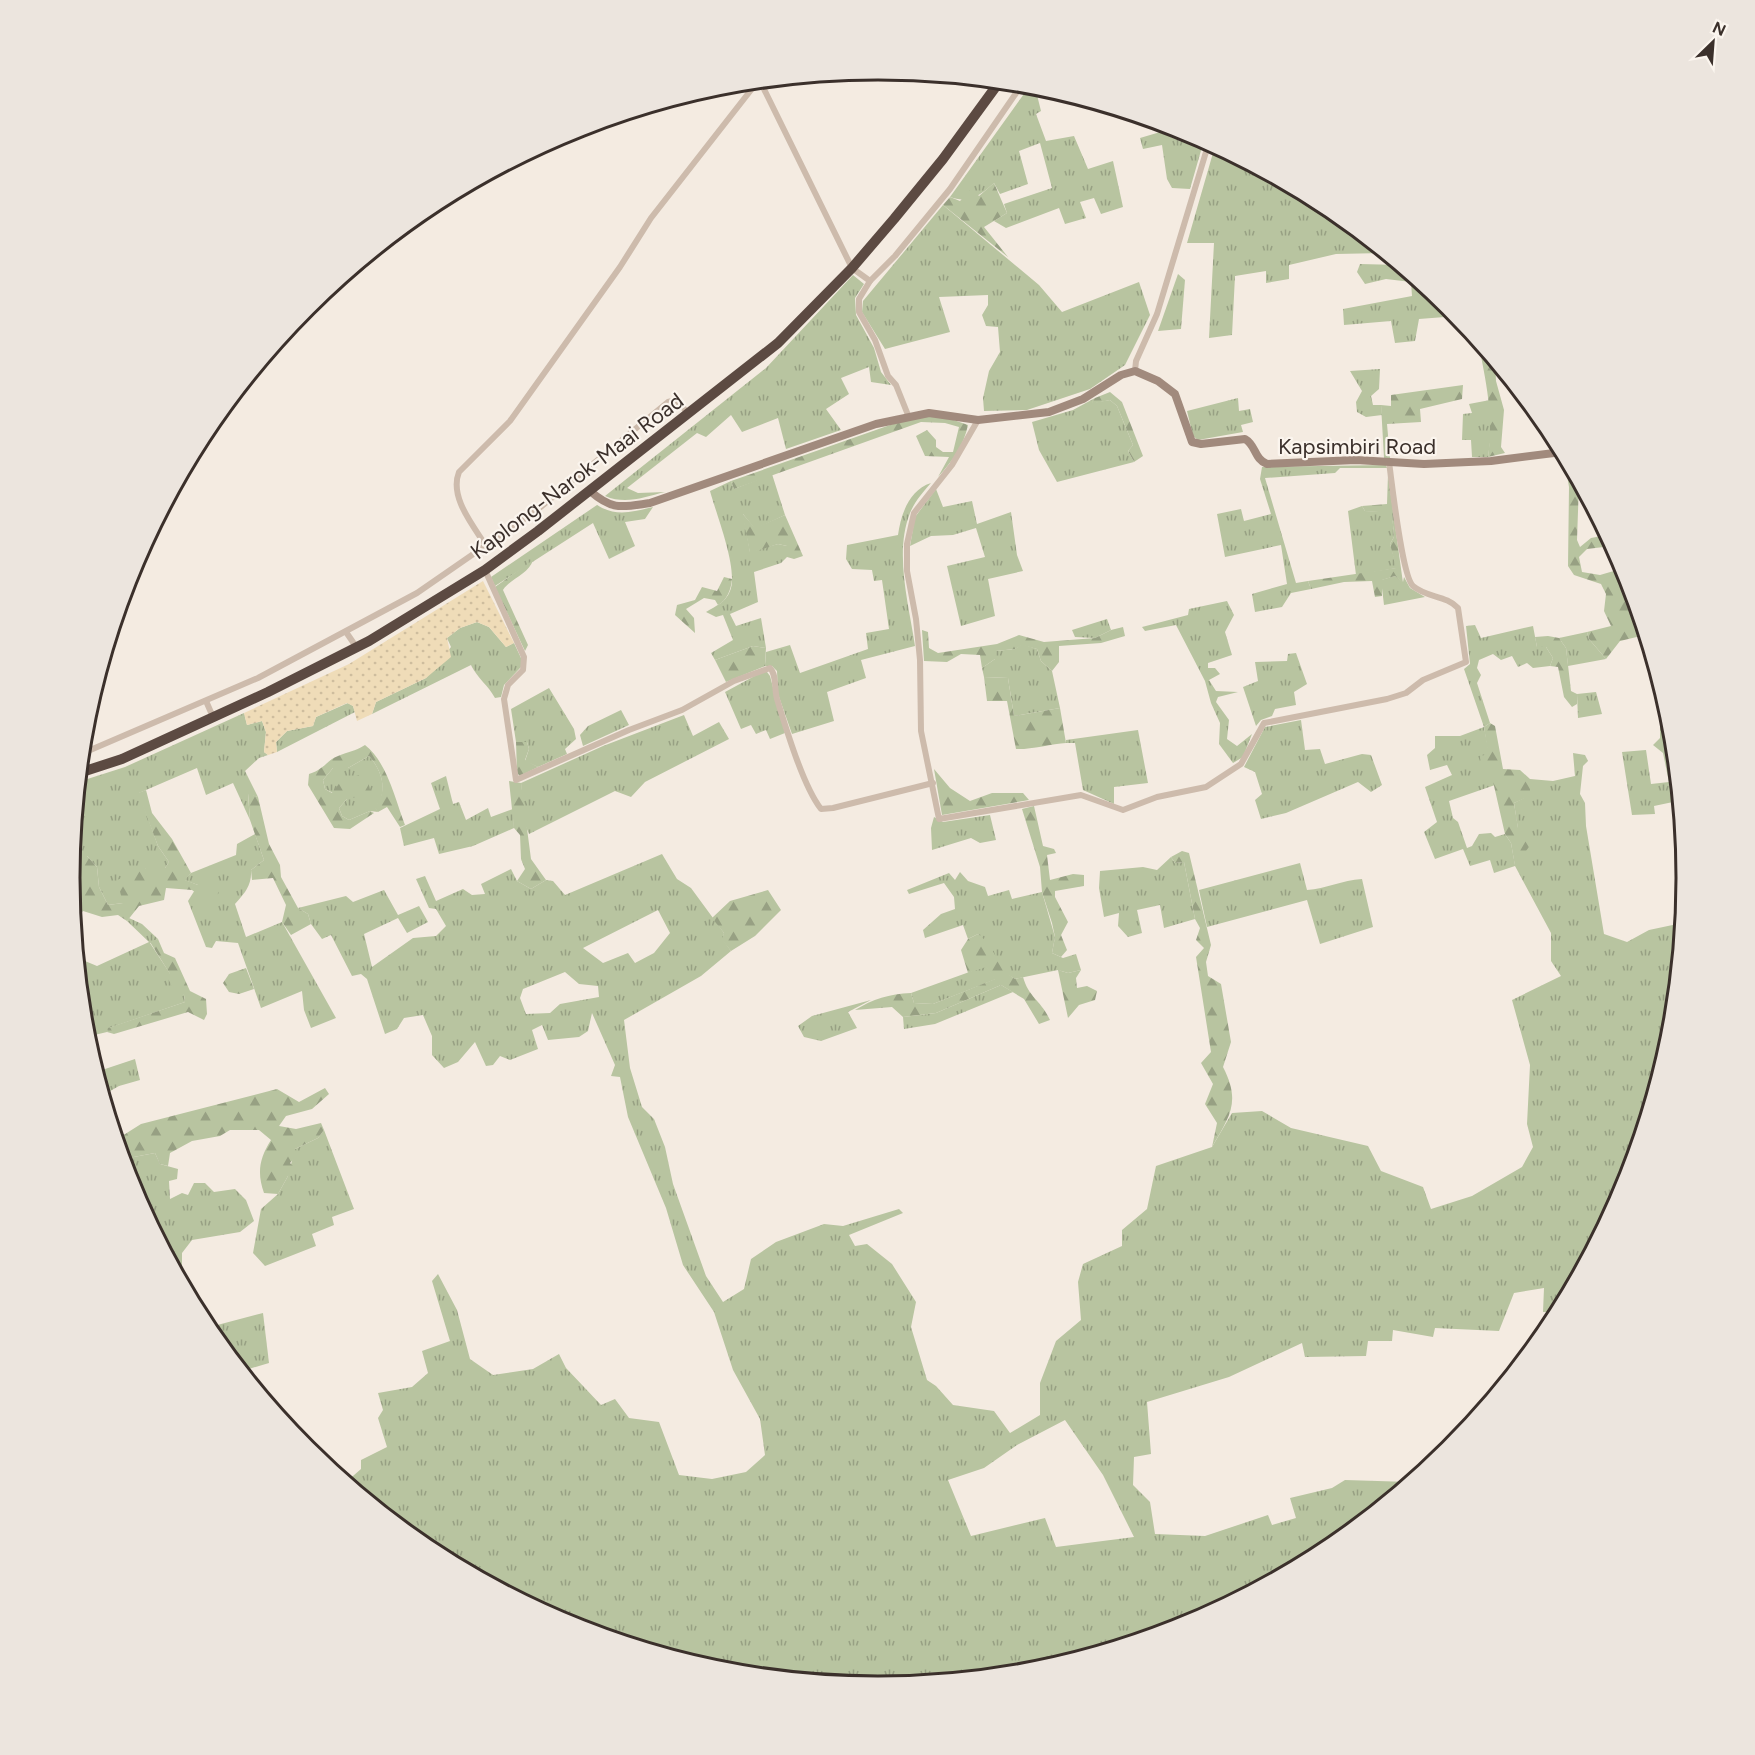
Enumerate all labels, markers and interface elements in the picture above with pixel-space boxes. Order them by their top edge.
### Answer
north arrow [1683,12,1743,72]
text: N [1710,18,1729,40]
street label: Kaplong-Narok-Maai Road [465,387,689,565]
street label: Kapsimbiri Road [1278,433,1436,460]

